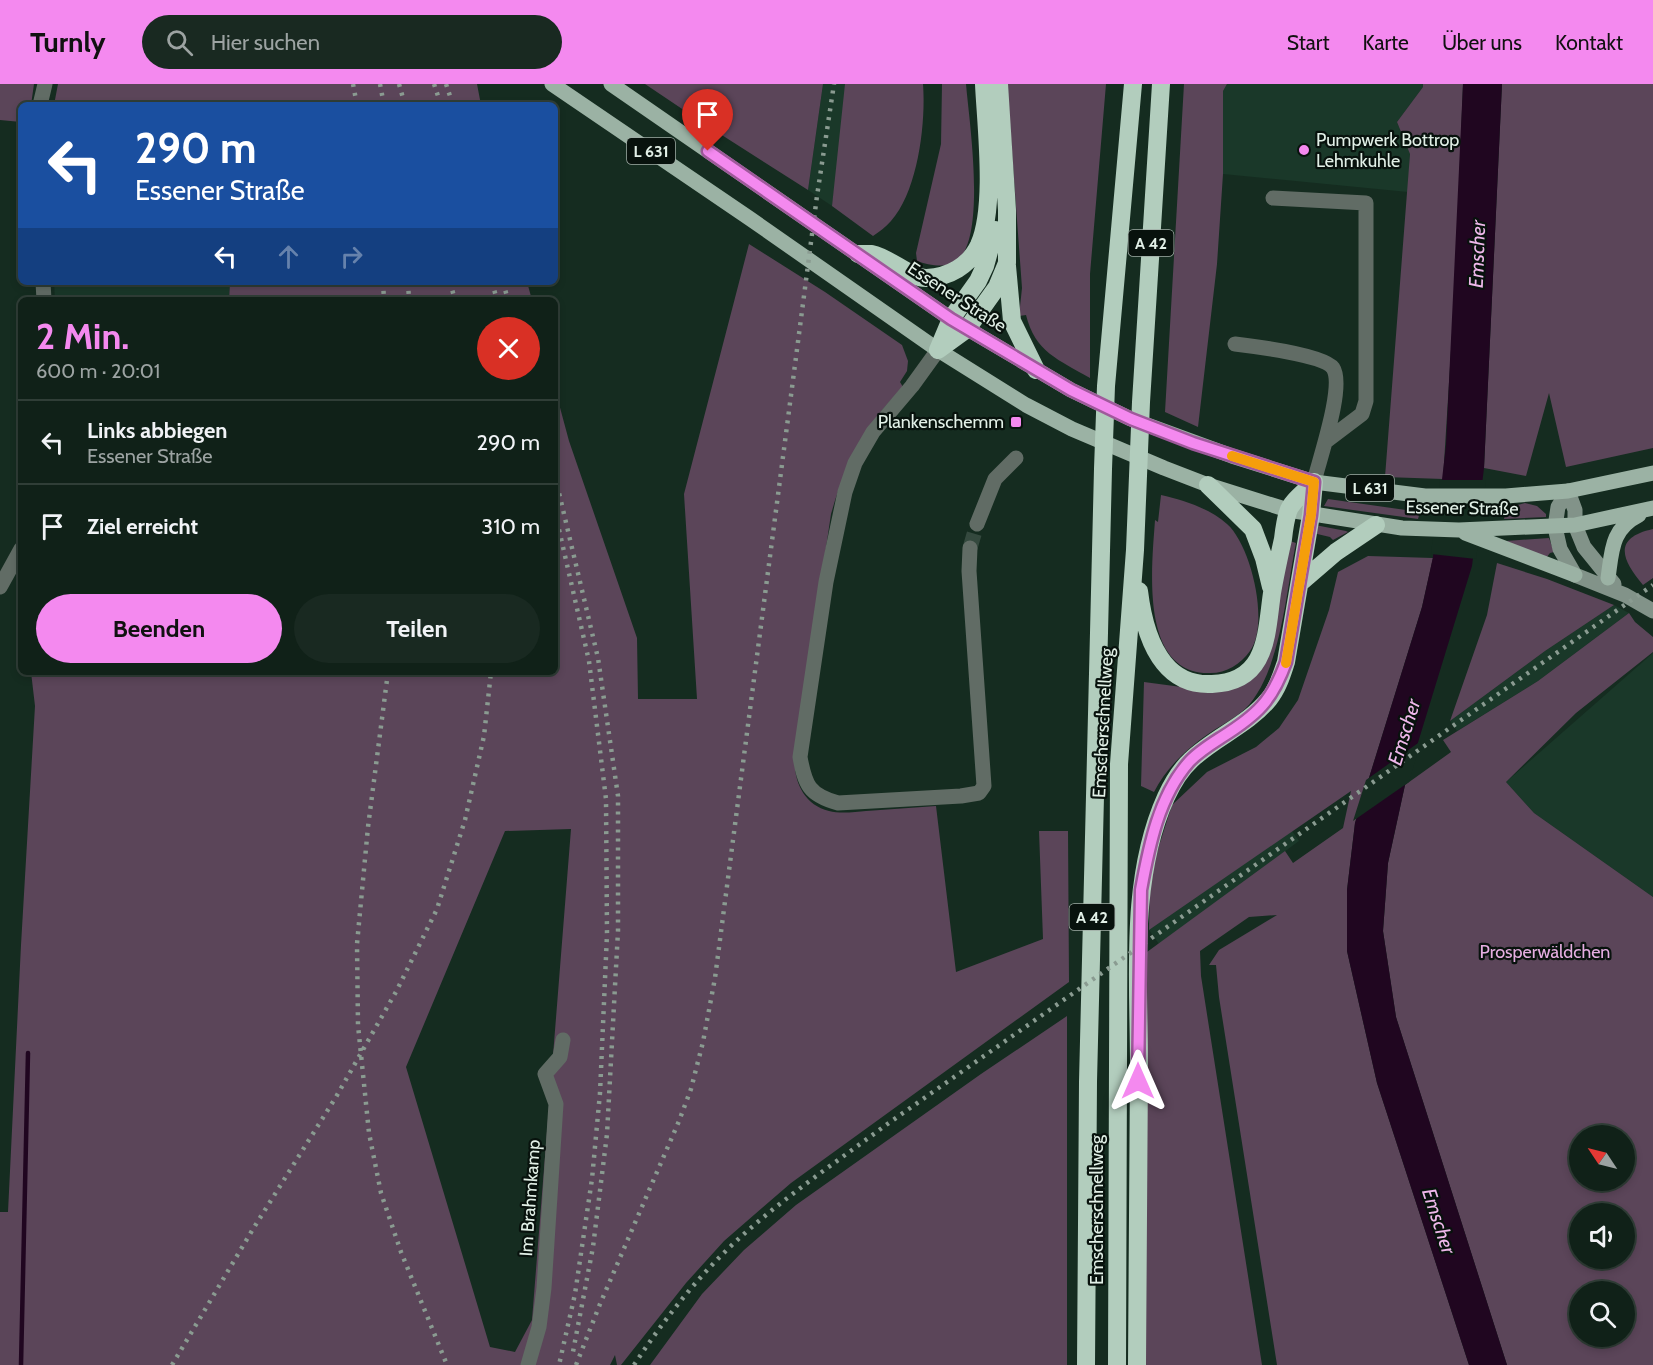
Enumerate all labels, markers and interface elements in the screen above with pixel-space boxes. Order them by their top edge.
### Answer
search box [142,15,562,69]
text: Turnly [30,25,106,59]
icon: search [163,26,196,59]
text: Hier suchen [211,29,320,56]
text: Start [1287,30,1330,55]
text: Karte [1363,30,1409,55]
text: Über uns [1442,30,1522,55]
text: Kontakt [1555,30,1623,55]
pin [682,89,733,151]
icon: arrive [691,98,724,131]
text: 290 m [135,122,256,174]
icon: left [36,126,114,204]
place label: Pumpwerk Bottrop Lehmkuhle [1316,129,1459,172]
road number: L 631 [627,138,675,164]
marker: Pumpwerk Bottrop Lehmkuhle [1297,143,1311,157]
text: Essener Straße [135,174,305,207]
water label: Emscher [1464,219,1490,288]
road number: A 42 [1128,230,1174,256]
icon: left [209,240,242,273]
icon: ahead [272,240,305,273]
icon: right [335,240,368,273]
street label: Essener Straße [904,257,1010,337]
text: 2 Min. [36,314,129,358]
button: close [477,317,540,380]
text: 600 m · 20:01 [36,359,160,383]
place label: Plankenschemm [878,411,1004,433]
marker: Plankenschemm [1009,415,1023,429]
text: Links abbiegen [87,417,227,444]
icon: left [36,426,69,459]
text: 290 m [476,429,540,456]
text: Essener Straße [87,444,213,468]
road number: L 631 [1346,475,1394,501]
street label: Essener Straße [1405,496,1519,520]
icon: arrive [36,510,69,543]
text: Ziel erreicht [87,513,198,540]
text: 310 m [481,513,540,540]
button: Beenden [36,594,282,663]
button: Teilen [294,594,540,663]
street label: Emscherschnellweg [1088,646,1118,799]
water label: Emscher [1383,695,1426,768]
road number: A 42 [1070,904,1114,930]
park label: Prosperwäldchen [1480,941,1610,963]
position arrow [1106,1049,1170,1113]
north arrow [1569,1125,1635,1191]
map controls [1569,1125,1635,1347]
street label: Emscherschnellweg [1086,1134,1108,1285]
street label: Im Brahmkamp [515,1139,545,1257]
water label: Emscher [1417,1185,1461,1258]
button: sound [1569,1203,1635,1269]
button: search [1569,1281,1635,1347]

